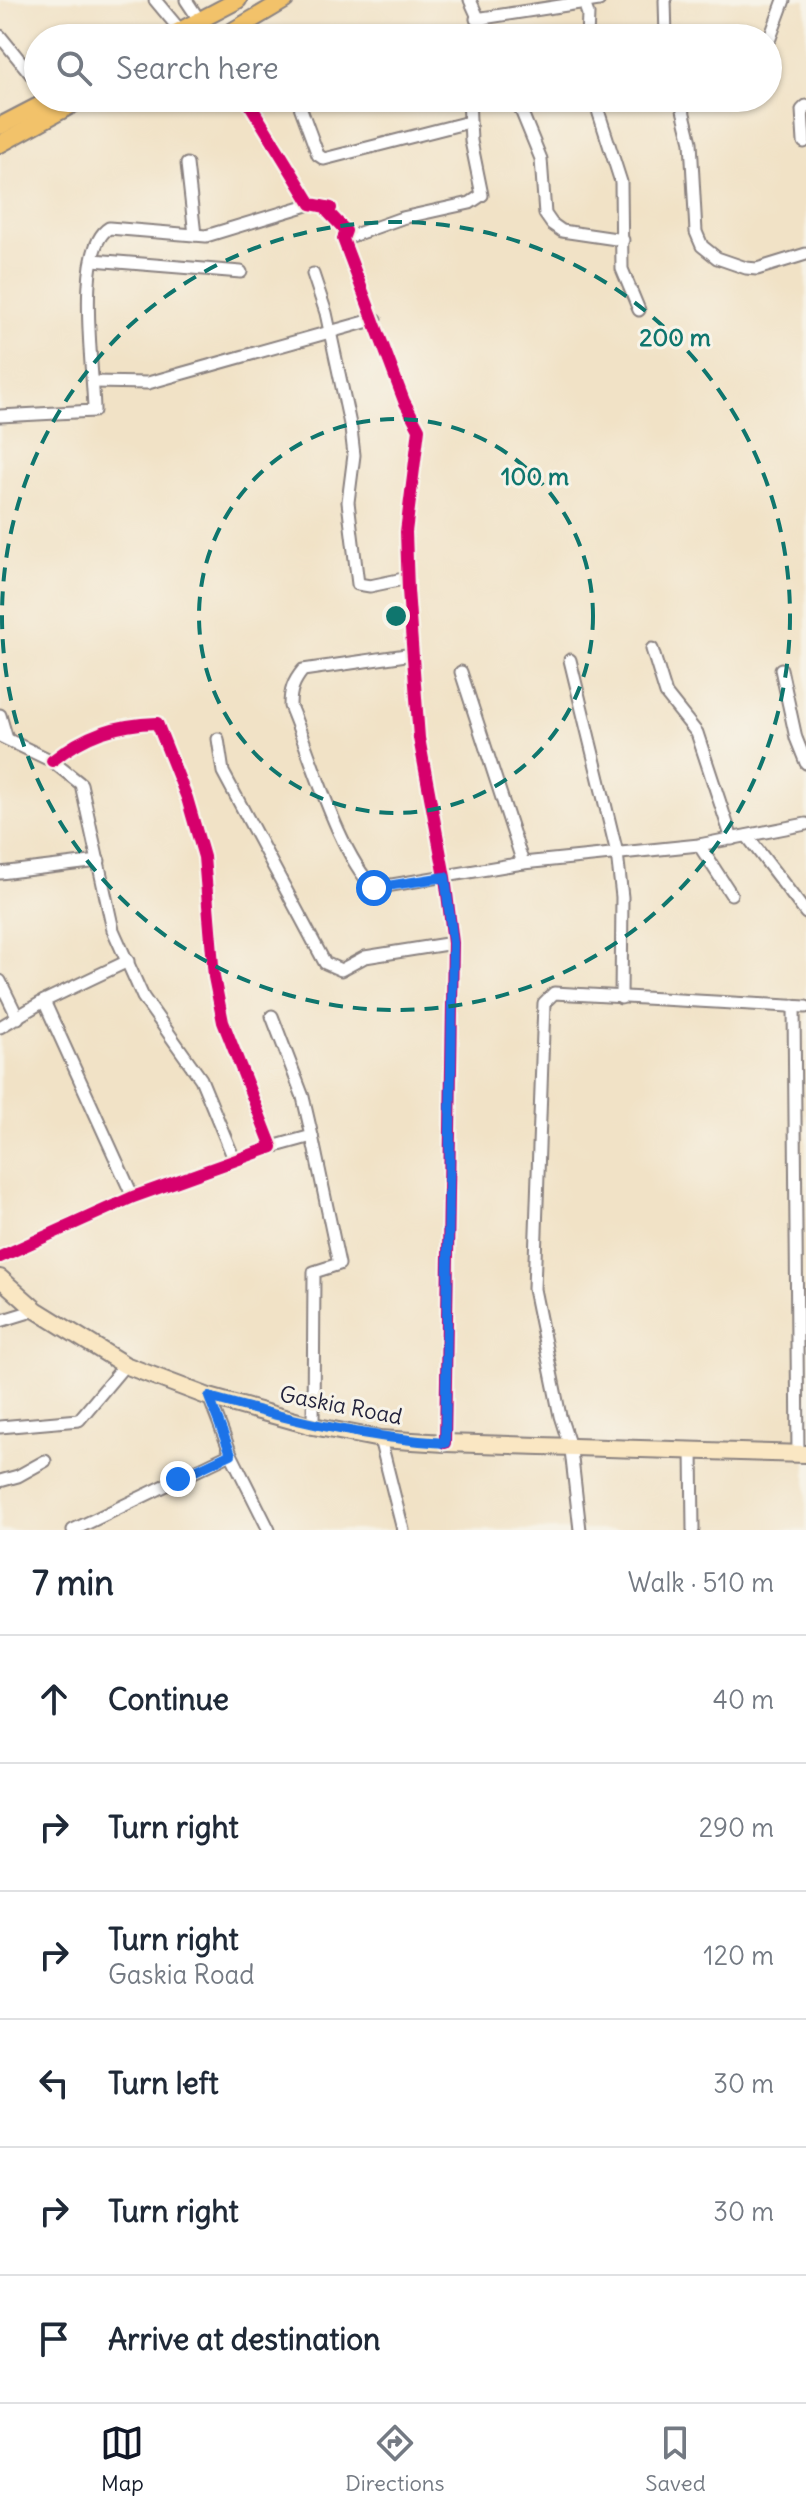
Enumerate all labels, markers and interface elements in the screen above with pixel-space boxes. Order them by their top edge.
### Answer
search box [24,24,782,112]
icon: search [52,46,96,90]
text: Search here [116,49,279,87]
text: 200 m [639,322,711,352]
text: 100 m [501,461,569,491]
centre of rings [382,602,410,630]
route start [356,870,392,906]
street label: Gaskia Road [277,1379,405,1431]
route end [160,1461,196,1497]
text: 7 min [32,1561,114,1604]
text: Walk · 510 m [628,1566,774,1599]
icon: ahead [32,1677,76,1721]
text: Continue [108,1680,229,1718]
text: 40 m [713,1683,774,1716]
icon: right [32,1805,76,1849]
text: Turn right [108,1808,239,1846]
text: 290 m [699,1811,774,1844]
text: Turn right [108,1920,239,1958]
icon: right [32,1933,76,1977]
text: 120 m [703,1939,774,1972]
text: Gaskia Road [108,1958,255,1991]
icon: left [32,2061,76,2105]
text: Turn left [108,2064,219,2102]
text: 30 m [713,2067,774,2100]
icon: right [32,2189,76,2233]
text: Turn right [108,2192,239,2230]
text: 30 m [713,2195,774,2228]
icon: arrive [32,2317,76,2361]
text: Arrive at destination [108,2320,380,2358]
tab: Map [100,2421,144,2497]
tab: Directions [345,2421,445,2497]
tab: Saved [645,2421,706,2497]

